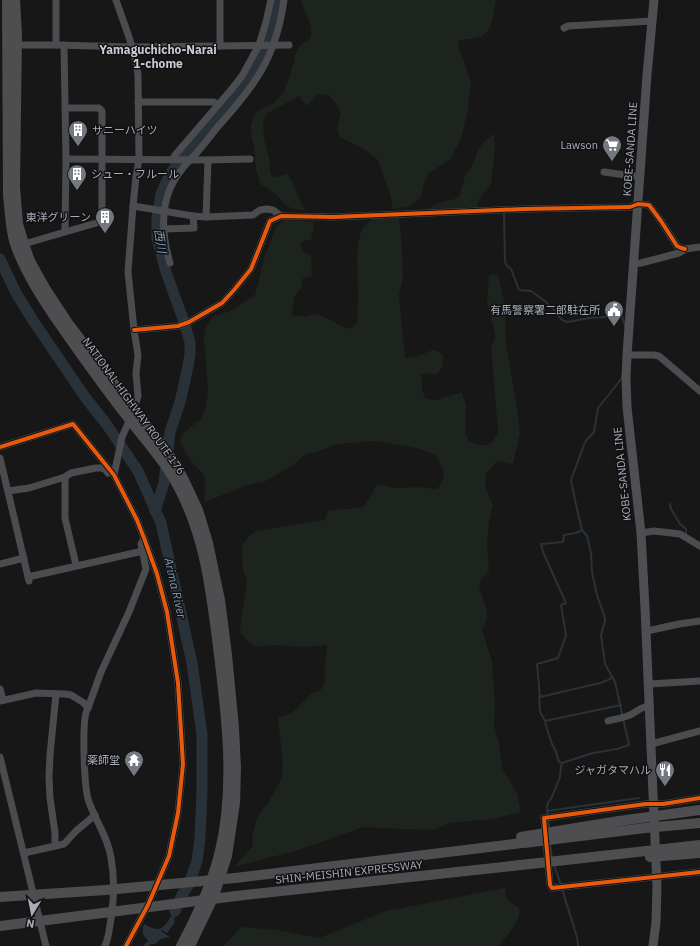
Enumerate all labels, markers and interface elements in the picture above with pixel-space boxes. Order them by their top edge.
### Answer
district label: Yamaguchicho-Narai 1-chome [99,42,217,71]
street label: KOBE-SANDA LINE [620,101,640,197]
building icon: サニーハイツ [67,119,89,147]
place label: サニーハイツ [92,123,158,137]
supermarket icon: Lawson [601,134,623,162]
place label: Lawson [560,138,598,152]
building icon: シュー・フルール [66,163,88,191]
place label: シュー・フルール [91,167,179,181]
building icon: 東洋グリーン [94,206,116,234]
place label: 東洋グリーン [26,210,91,224]
water label: 西川 [151,228,170,256]
public building icon: 有馬警察署二郎駐在所 [603,299,625,327]
place label: 有馬警察署二郎駐在所 [490,303,601,317]
street label: NATIONAL HIGHWAY ROUTE 176 [80,335,188,477]
street label: KOBE-SANDA LINE [610,426,634,522]
water label: Arima River [161,555,190,620]
temple icon: 薬師堂 [123,749,145,777]
place label: 薬師堂 [87,753,120,767]
restaurant icon: ジャガタマハル [654,759,676,787]
place label: ジャガタマハル [575,763,651,777]
street label: SHIN-MEISHIN EXPRESSWAY [275,857,424,887]
north arrow [12,894,52,934]
text: N [25,916,35,931]

